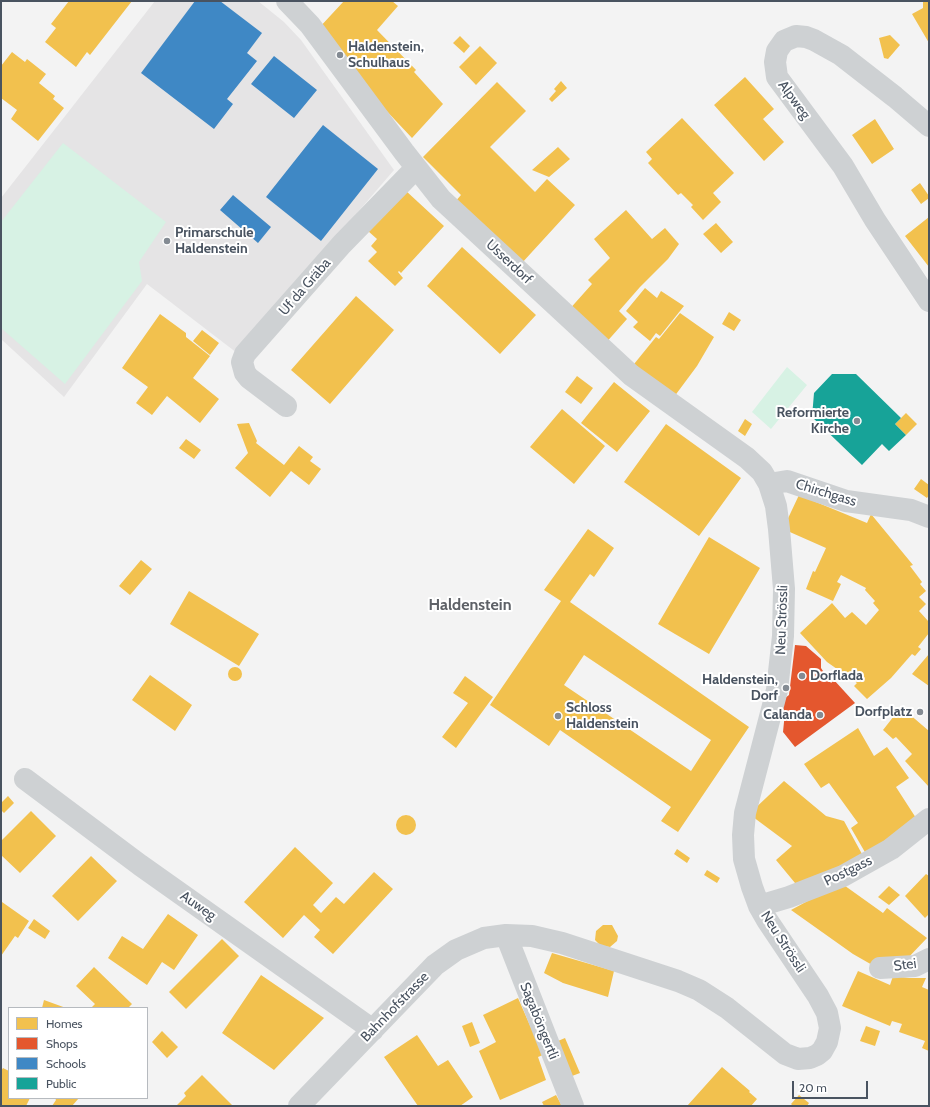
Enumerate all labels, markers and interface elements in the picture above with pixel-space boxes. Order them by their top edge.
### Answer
place label: Haldenstein, Schulhaus [348,39,424,72]
marker: Haldenstein, Schulhaus [335,50,345,60]
street label: Alpweg [774,77,814,123]
place label: Primarschule Haldenstein [175,225,253,258]
marker: Primarschule Haldenstein [162,236,172,246]
street label: Usserdorf [482,236,536,288]
street label: Uf da Gräba [276,255,334,319]
place label: Reformierte Kirche [777,405,849,438]
marker: Reformierte Kirche [852,416,862,426]
street label: Chirchgass [794,476,858,510]
street label: Neu Strössli [772,585,792,655]
district label: Haldenstein [428,595,512,615]
place label: Dorflada [810,668,863,684]
marker: Dorflada [797,671,807,681]
place label: Haldenstein, Dorf [702,672,778,704]
marker: Haldenstein, Dorf [781,683,791,693]
place label: Schloss Haldenstein [566,700,639,732]
place label: Dorfplatz [855,704,912,720]
place label: Calanda [763,707,812,723]
marker: Dorfplatz [915,707,925,717]
marker: Calanda [815,710,825,720]
marker: Schloss Haldenstein [553,711,563,721]
street label: Postgass [821,852,875,890]
street label: Auweg [177,888,219,924]
street label: Neu Strössli [757,908,809,976]
street label: Stei [893,955,917,975]
street label: Bahnhofstrasse [357,969,433,1045]
street label: Sagaböngertli [516,980,562,1062]
legend [8,1007,148,1099]
text: Homes [46,1016,83,1031]
text: Shops [46,1036,78,1051]
text: Schools [46,1056,86,1071]
scale bar [794,1073,870,1099]
text: Public [46,1076,77,1091]
text: 20 m [799,1080,827,1095]

